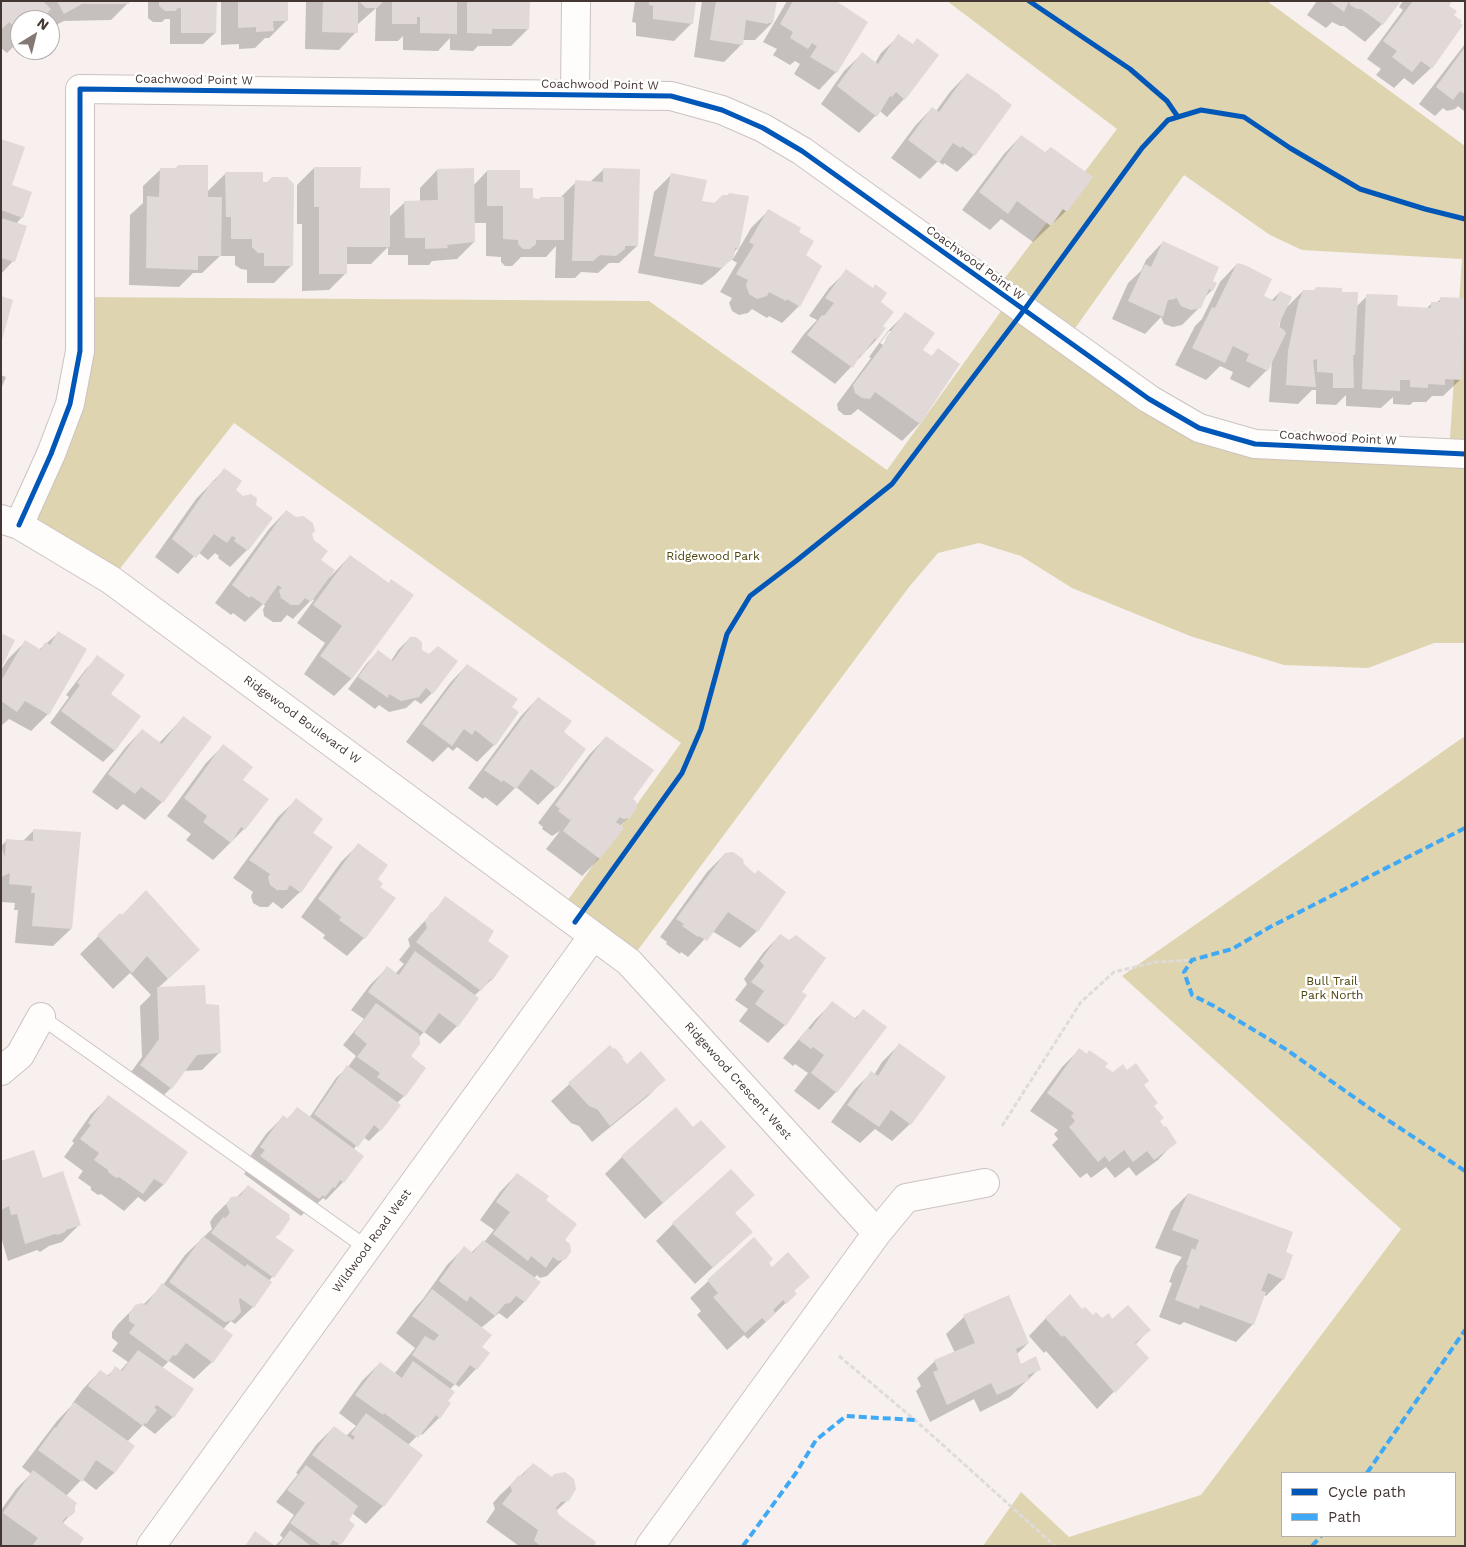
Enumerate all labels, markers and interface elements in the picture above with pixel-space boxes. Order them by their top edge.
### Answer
north arrow [10,10,60,60]
text: N [34,14,52,33]
street label: Coachwood Point W [135,72,253,88]
street label: Coachwood Point W [541,77,659,93]
street label: Coachwood Point W [923,223,1027,303]
street label: Coachwood Point W [1279,428,1397,448]
park label: Ridgewood Park [666,549,760,563]
street label: Ridgewood Boulevard W [241,673,363,767]
park label: Bull Trail Park North [1301,974,1363,1002]
street label: Ridgewood Crescent West [681,1019,795,1143]
street label: Wildwood Road West [330,1186,414,1296]
legend [1281,1472,1456,1537]
text: Cycle path [1328,1483,1406,1501]
text: Path [1328,1508,1361,1526]

